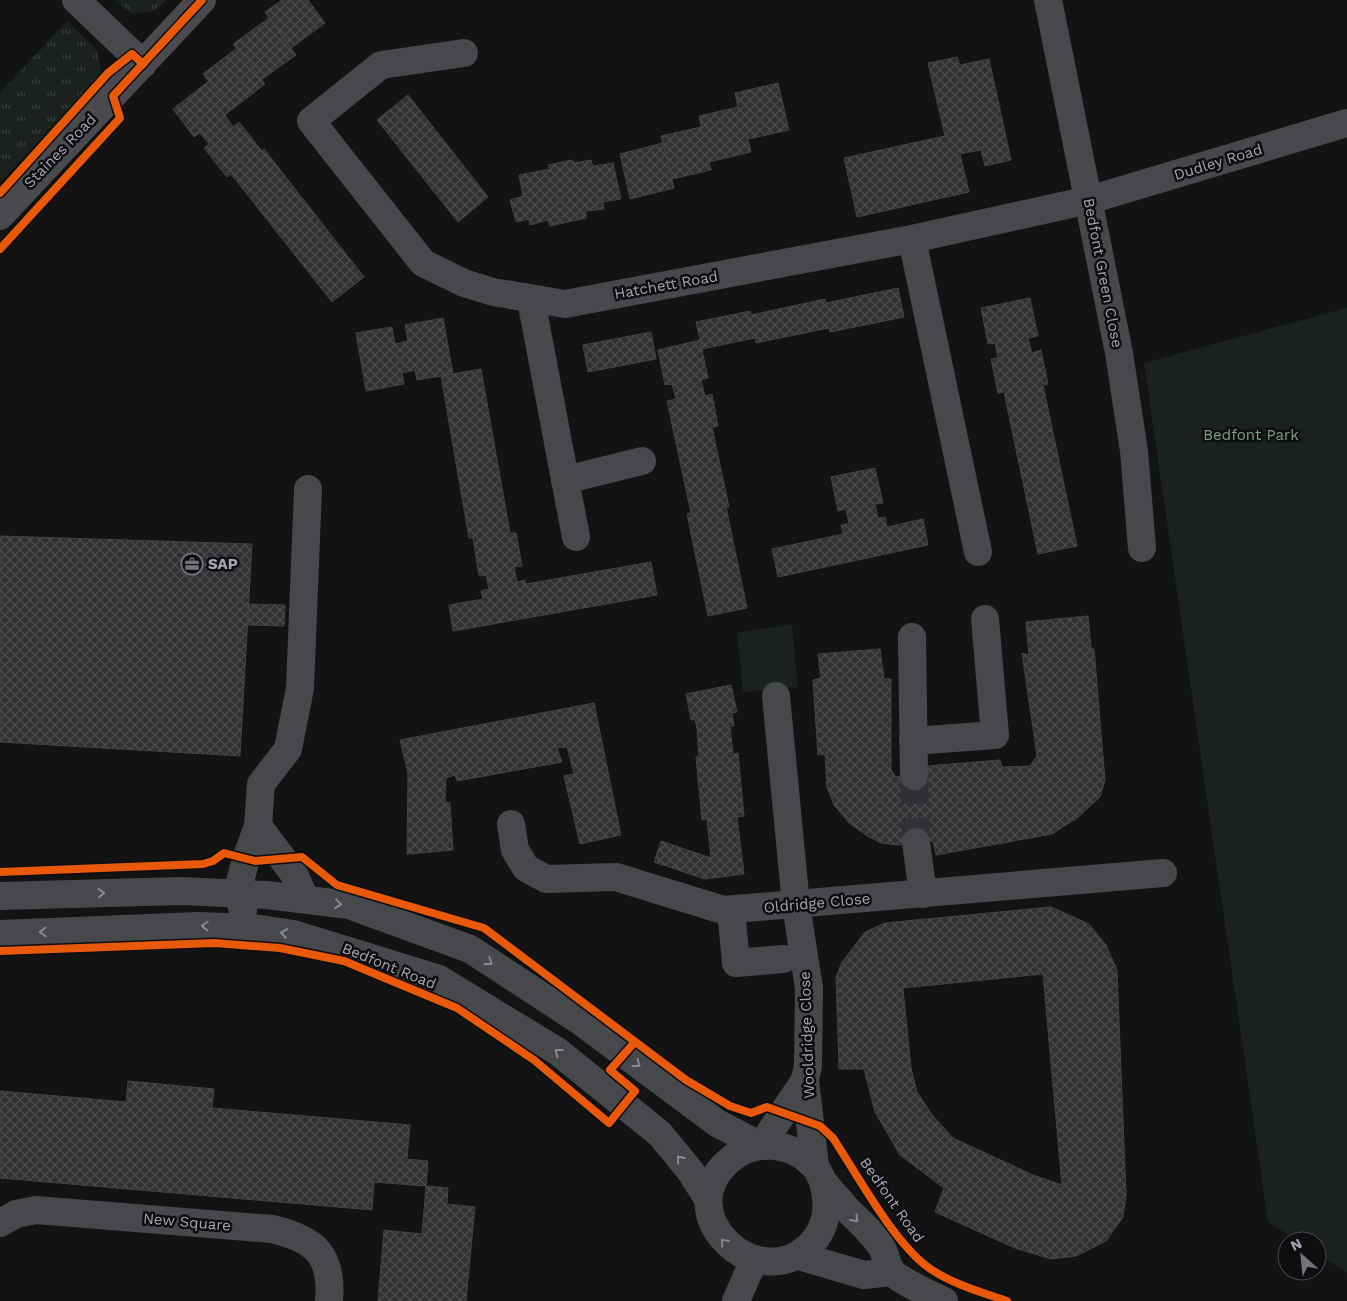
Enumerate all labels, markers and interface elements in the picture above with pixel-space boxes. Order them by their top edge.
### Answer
street label: Staines Road [20,110,100,192]
street label: Dudley Road [1172,140,1264,184]
street label: Bedfont Green Close [1080,197,1126,349]
street label: Hatchett Road [613,267,719,303]
park label: Bedfont Park [1203,426,1299,444]
office icon: SAP [180,552,204,576]
place label: SAP [208,555,238,573]
one-way arrow [97,888,105,899]
street label: Oldridge Close [763,889,871,917]
one-way arrow [334,898,342,908]
one-way arrow [201,921,209,931]
one-way arrow [39,927,47,938]
one-way arrow [279,928,288,938]
street label: Bedfont Road [339,939,439,993]
one-way arrow [483,956,493,965]
street label: Wooldridge Close [796,971,818,1099]
one-way arrow [555,1050,564,1058]
one-way arrow [631,1058,641,1067]
street label: Bedfont Road [856,1154,928,1246]
one-way arrow [678,1156,686,1165]
street label: New Square [142,1209,232,1235]
one-way arrow [850,1213,859,1222]
north arrow [1277,1231,1327,1281]
text: N [1288,1235,1304,1254]
one-way arrow [721,1239,730,1248]

